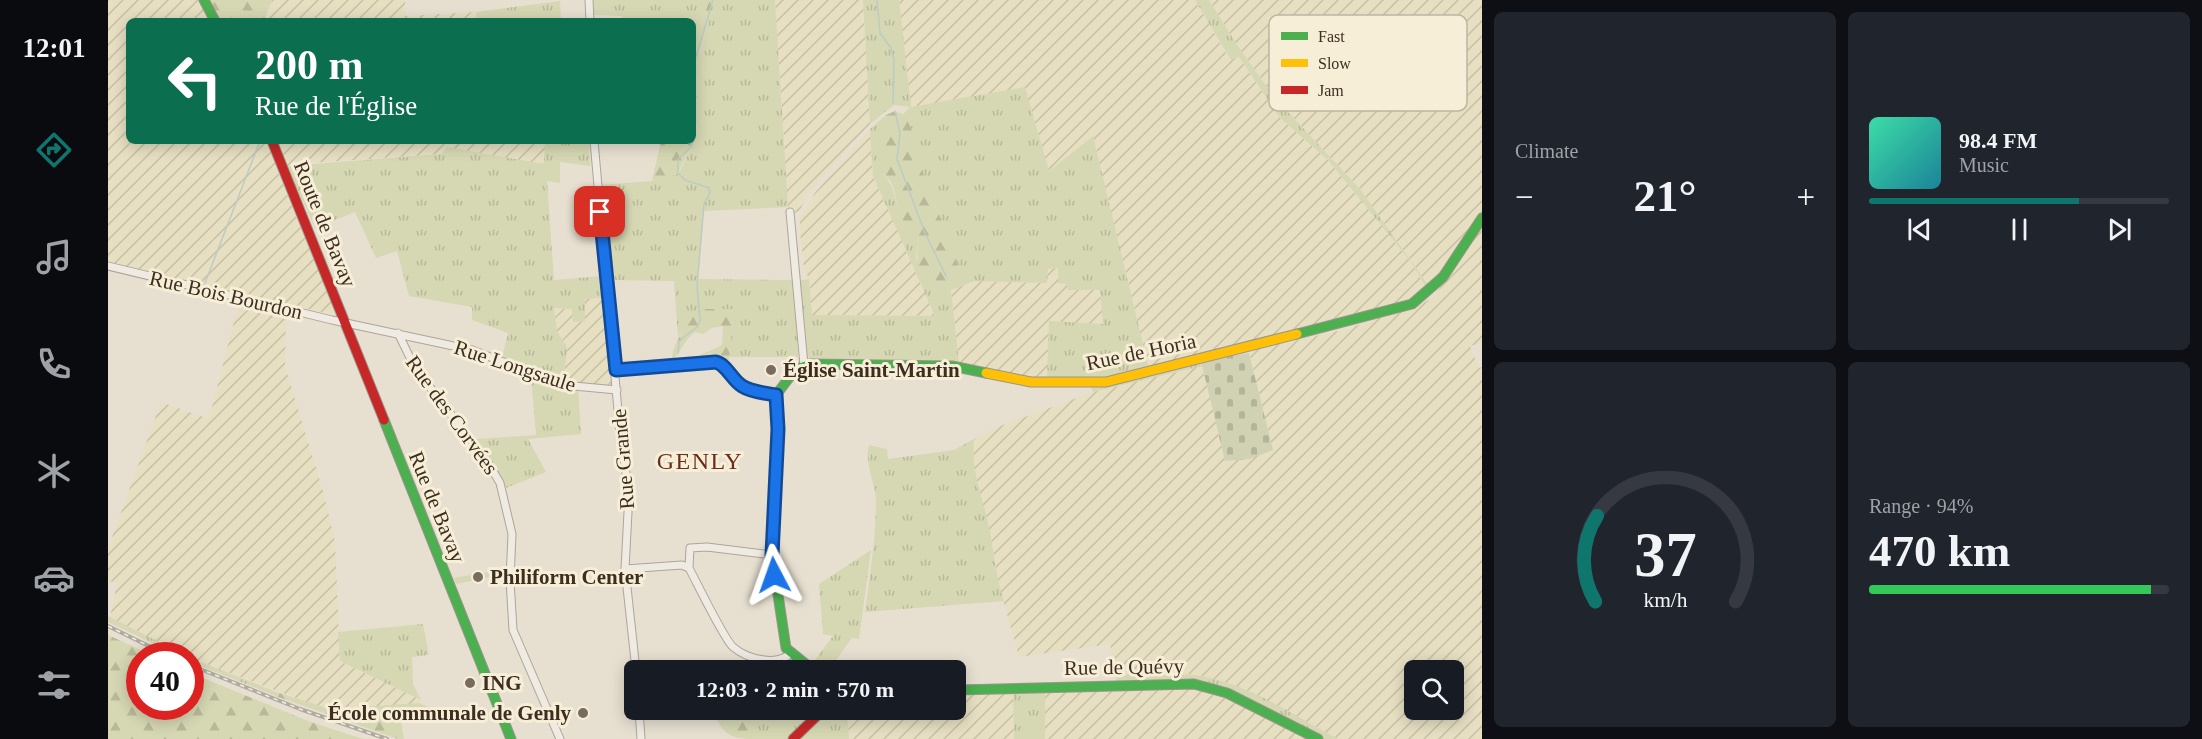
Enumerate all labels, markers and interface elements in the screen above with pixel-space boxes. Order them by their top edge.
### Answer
legend [1269,15,1467,111]
text: Fast [1318,28,1345,45]
text: 12:01 [23,33,86,63]
icon: left [156,42,234,120]
text: 200 m [255,42,364,88]
text: Slow [1318,55,1351,72]
text: Jam [1318,82,1344,99]
text: Rue de l'Église [255,91,417,121]
text: 98.4 FM [1959,128,2037,153]
icon: directions [33,129,75,171]
text: Climate [1515,140,1578,162]
text: Music [1959,154,2009,176]
street label: Route de Bavay [289,157,361,291]
text: 21° [1634,171,1697,221]
text: − [1515,179,1534,215]
text: + [1796,179,1815,215]
pin [574,186,625,237]
icon: arrive [583,195,616,228]
icon: previous [1903,213,1936,246]
icon: pause [2003,213,2036,246]
icon: next [2103,213,2136,246]
icon: music [33,236,75,278]
street label: Rue Bois Bourdon [147,266,305,324]
street label: Rue de Horia [1084,328,1199,375]
street label: Rue Longsaule [451,335,579,397]
icon: phone [33,343,75,385]
street label: Rue des Corvées [401,351,503,479]
place label: Église Saint-Martin [783,358,960,382]
marker: Église Saint-Martin [764,363,778,377]
street label: Rue Grande [607,408,639,510]
street label: Rue de Bavay [404,448,470,567]
district label: GENLY [657,448,743,474]
icon: climate [33,450,75,492]
text: Range · 94% [1869,495,1973,517]
text: 37 [1634,520,1696,589]
text: 470 km [1869,526,2010,576]
position arrow [742,543,806,607]
icon: car [33,557,75,599]
place label: Philiform Center [490,565,643,589]
marker: Philiform Center [471,570,485,584]
text: km/h [1643,588,1687,612]
speed limit sign: 40 [126,642,204,720]
street label: Rue de Quévy [1064,654,1185,680]
map controls [1404,660,1464,720]
button: search [1404,660,1464,720]
icon: filters [33,664,75,706]
place label: ING [482,671,522,695]
marker: ING [463,676,477,690]
text: 12:03 · 2 min · 570 m [696,677,894,702]
place label: École communale de Genly [328,701,571,725]
marker: École communale de Genly [576,706,590,720]

